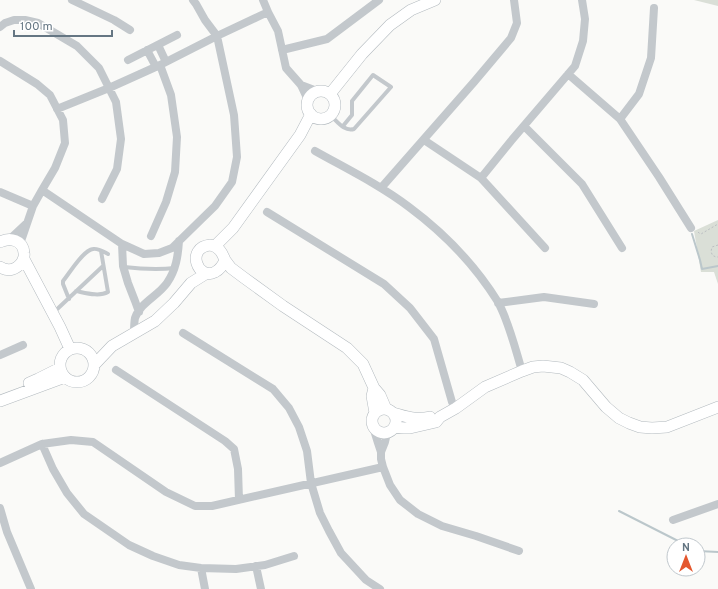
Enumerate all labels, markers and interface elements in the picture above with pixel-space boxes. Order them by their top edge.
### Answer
scale bar [14,12,112,38]
text: 100 m [20,19,53,35]
north arrow [666,537,706,577]
text: N [682,541,690,555]

